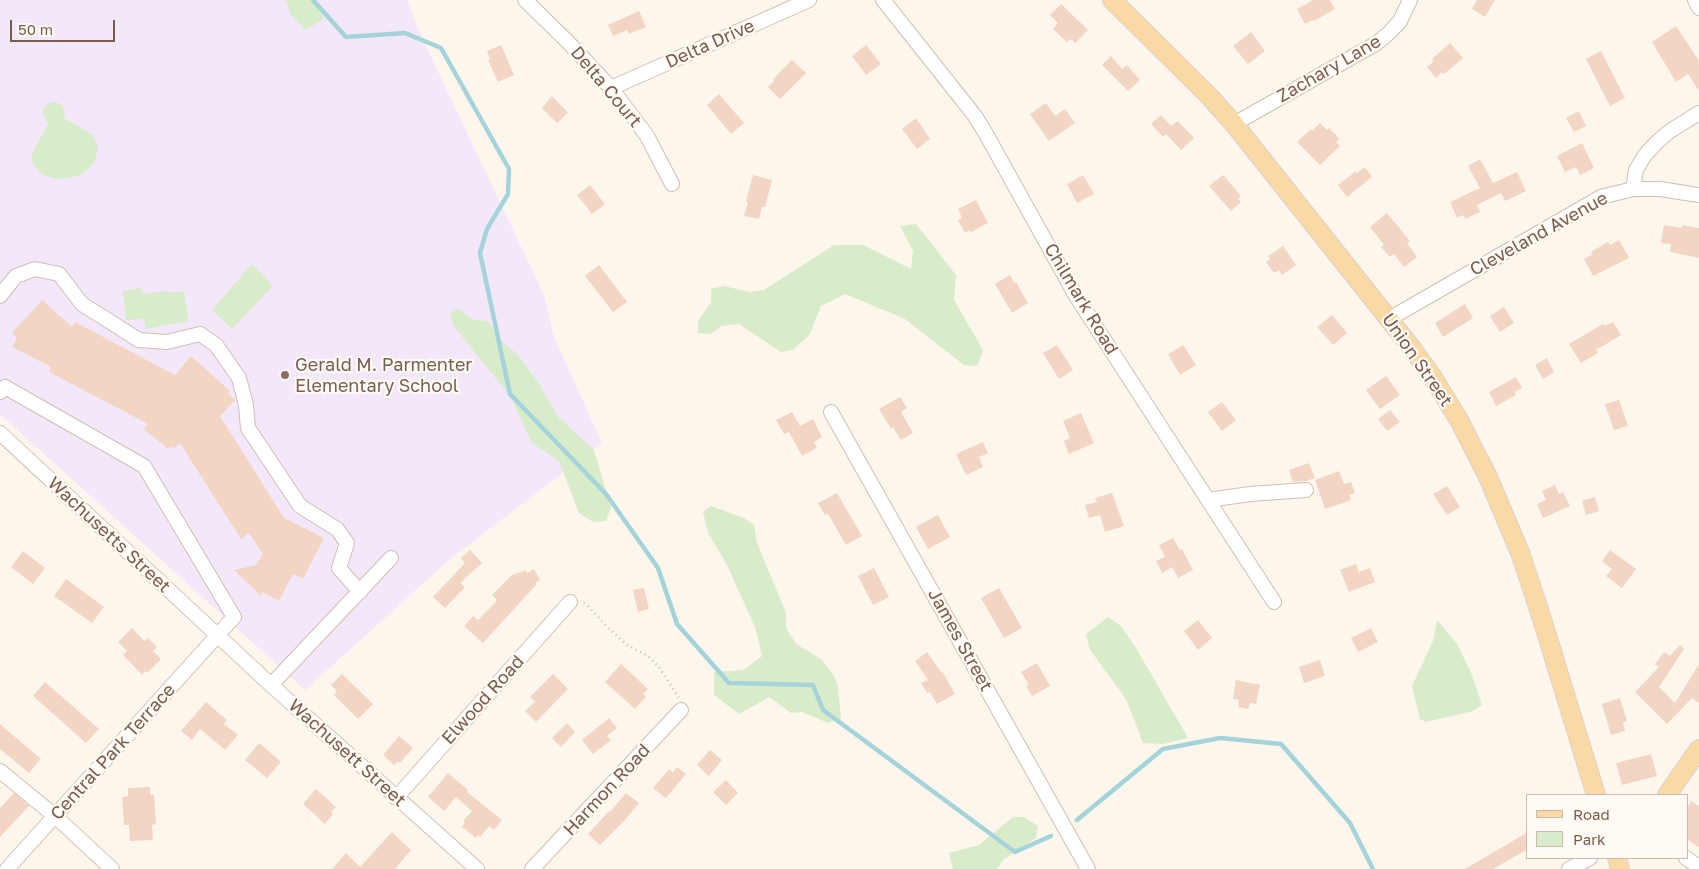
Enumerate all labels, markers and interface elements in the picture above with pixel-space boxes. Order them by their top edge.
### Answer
scale bar [12,10,118,42]
street label: Delta Drive [662,15,758,73]
text: 50 m [18,20,53,38]
street label: Zachary Lane [1273,31,1385,107]
street label: Delta Court [566,42,646,132]
street label: Cleveland Avenue [1466,187,1612,281]
street label: Chilmark Road [1039,240,1123,358]
street label: Union Street [1377,309,1457,411]
place label: Gerald M. Parmenter Elementary School [295,354,472,396]
marker: Gerald M. Parmenter Elementary School [279,369,291,381]
street label: Wachusetts Street [43,473,175,597]
street label: James Street [923,585,997,695]
street label: Elwood Road [437,651,529,749]
street label: Central Park Terrace [46,679,180,825]
street label: Wachusett Street [284,695,410,811]
street label: Harmon Road [559,740,655,840]
legend [1526,794,1689,859]
text: Road [1573,805,1610,823]
text: Park [1573,830,1605,848]

